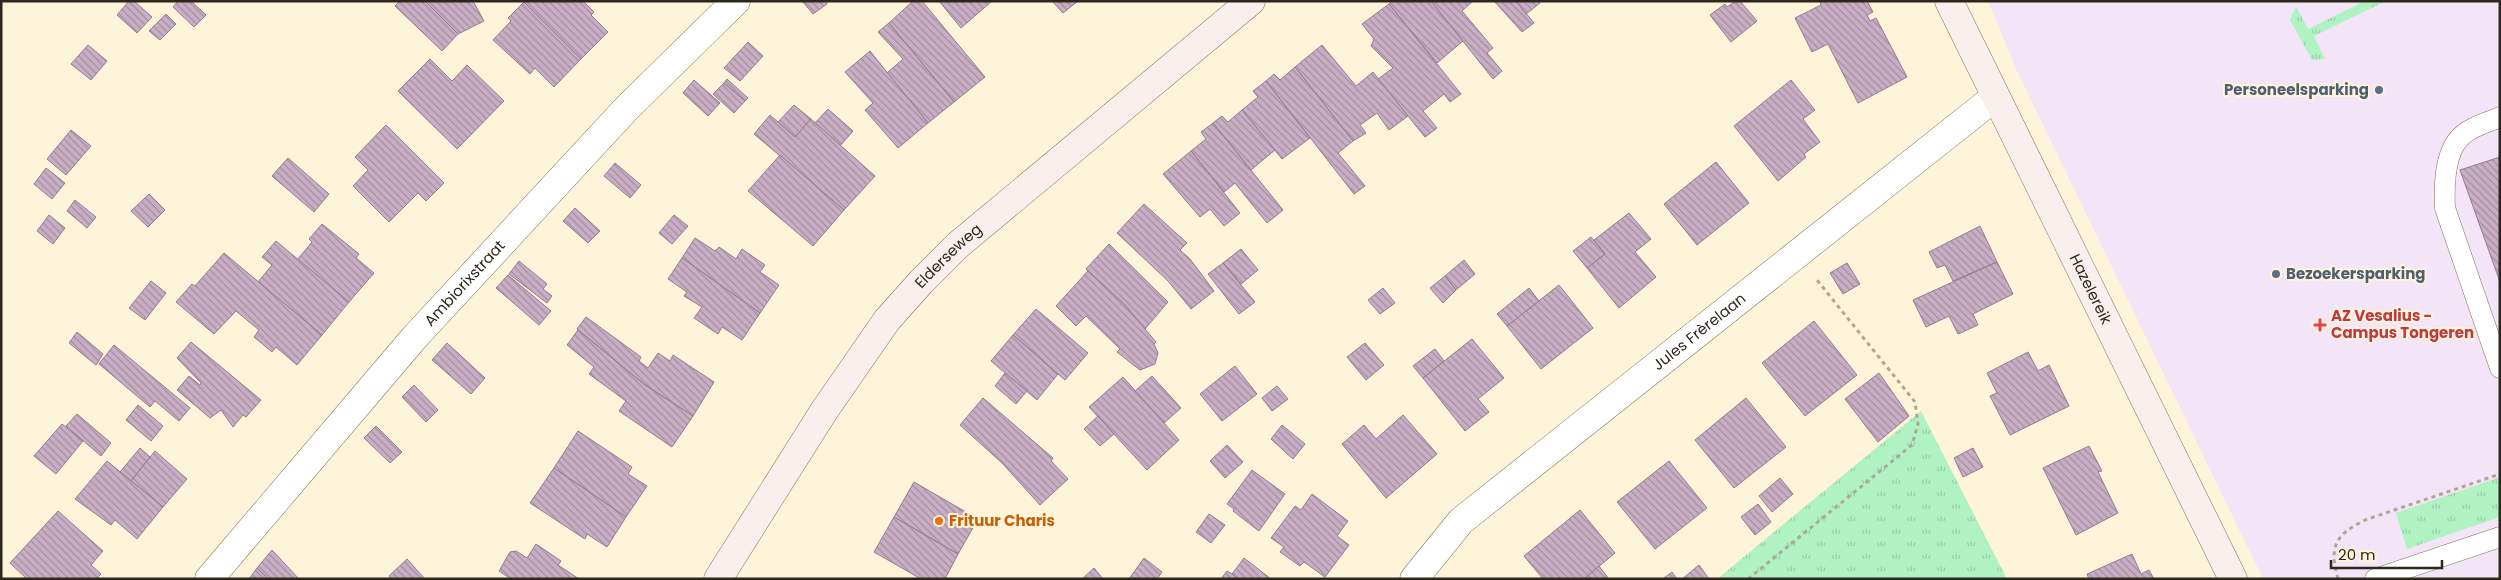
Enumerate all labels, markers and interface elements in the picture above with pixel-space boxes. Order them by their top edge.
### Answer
place label: Personeelsparking [2224,79,2369,100]
marker: Personeelsparking [2373,84,2385,96]
street label: Elderseweg [909,219,986,292]
street label: Ambiorixstraat [419,235,509,330]
street label: Hazelereik [2065,250,2117,328]
place label: Bezoekersparking [2286,263,2425,284]
marker: Bezoekersparking [2270,268,2282,280]
street label: Jules Frèrelaan [1648,288,1750,375]
place label: AZ Vesalius - Campus Tongeren [2331,305,2474,343]
marker: AZ Vesalius - Campus Tongeren [2313,318,2327,332]
place label: Frituur Charis [949,510,1055,531]
marker: Frituur Charis [933,515,945,527]
scale bar [2331,538,2442,570]
text: 20 m [2338,544,2376,565]

